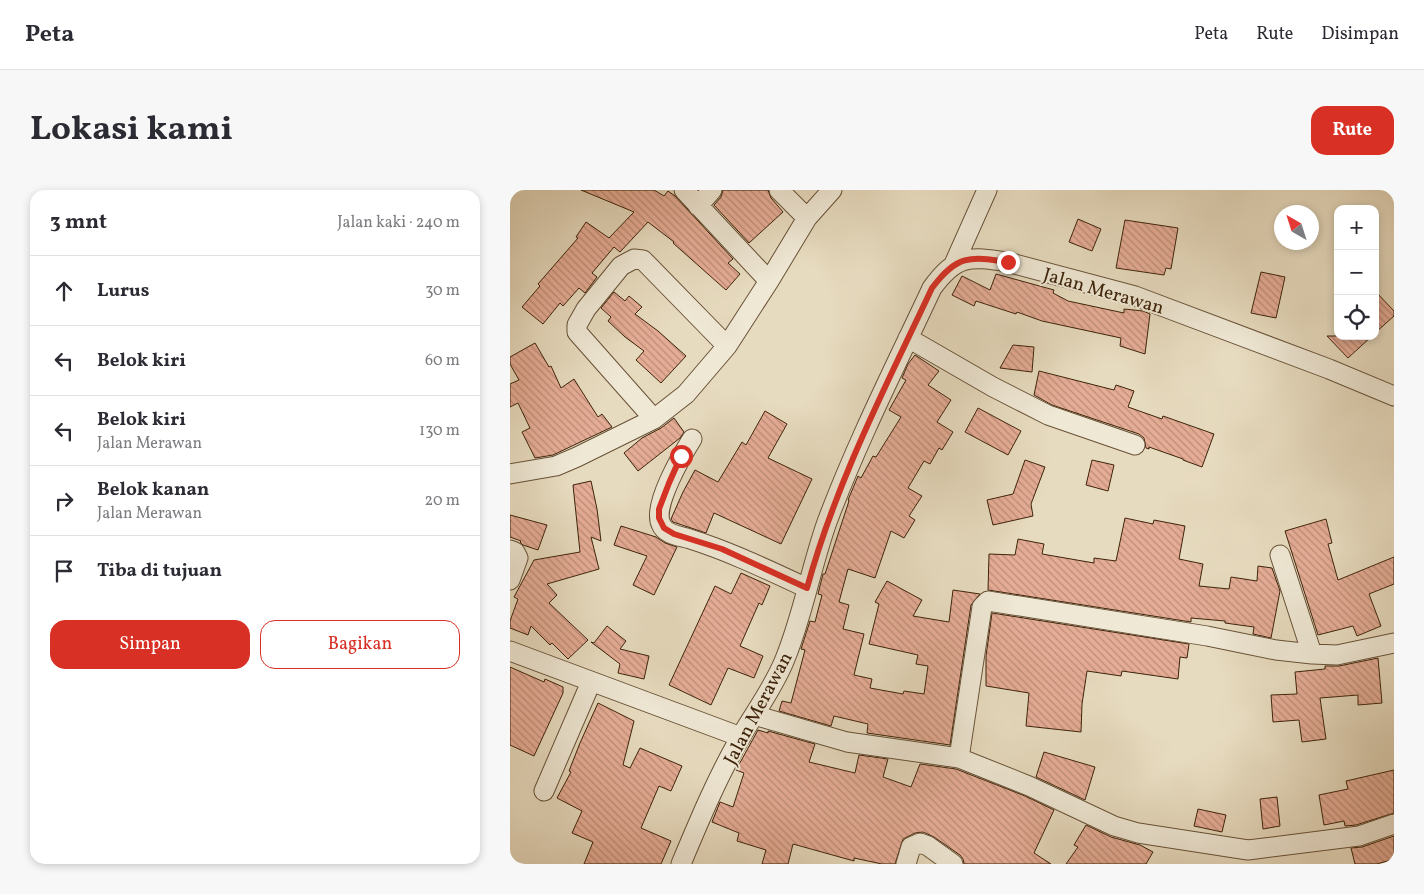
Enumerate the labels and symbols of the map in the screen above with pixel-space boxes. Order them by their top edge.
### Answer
north arrow [1274,205,1319,250]
route end [997,251,1020,274]
street label: Jalan Merawan [1040,262,1167,322]
route start [670,445,693,468]
street label: Jalan Merawan [718,648,800,770]

